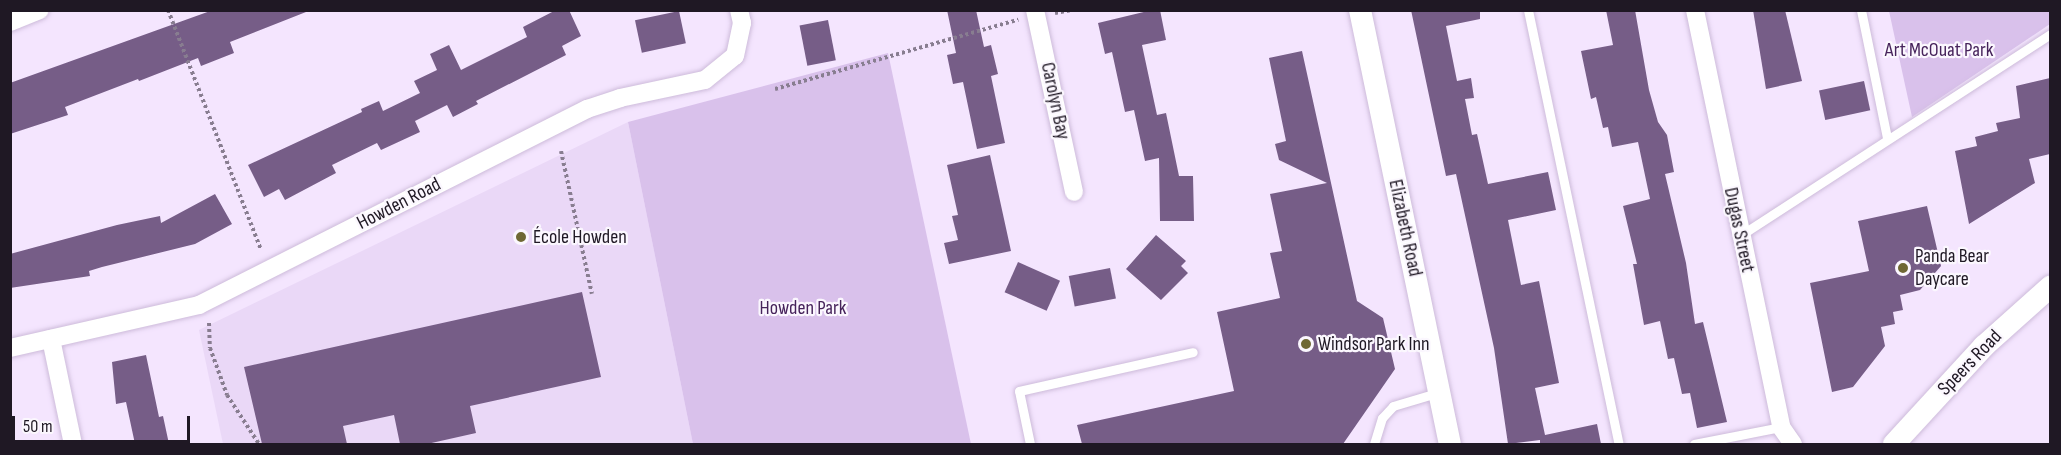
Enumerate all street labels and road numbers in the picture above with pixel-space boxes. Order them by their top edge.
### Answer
street label: Carolyn Bay [1035,60,1075,142]
street label: Howden Road [353,173,445,235]
street label: Elizabeth Road [1383,177,1427,279]
street label: Dugas Street [1718,185,1760,275]
street label: Speers Road [1933,325,2007,401]

